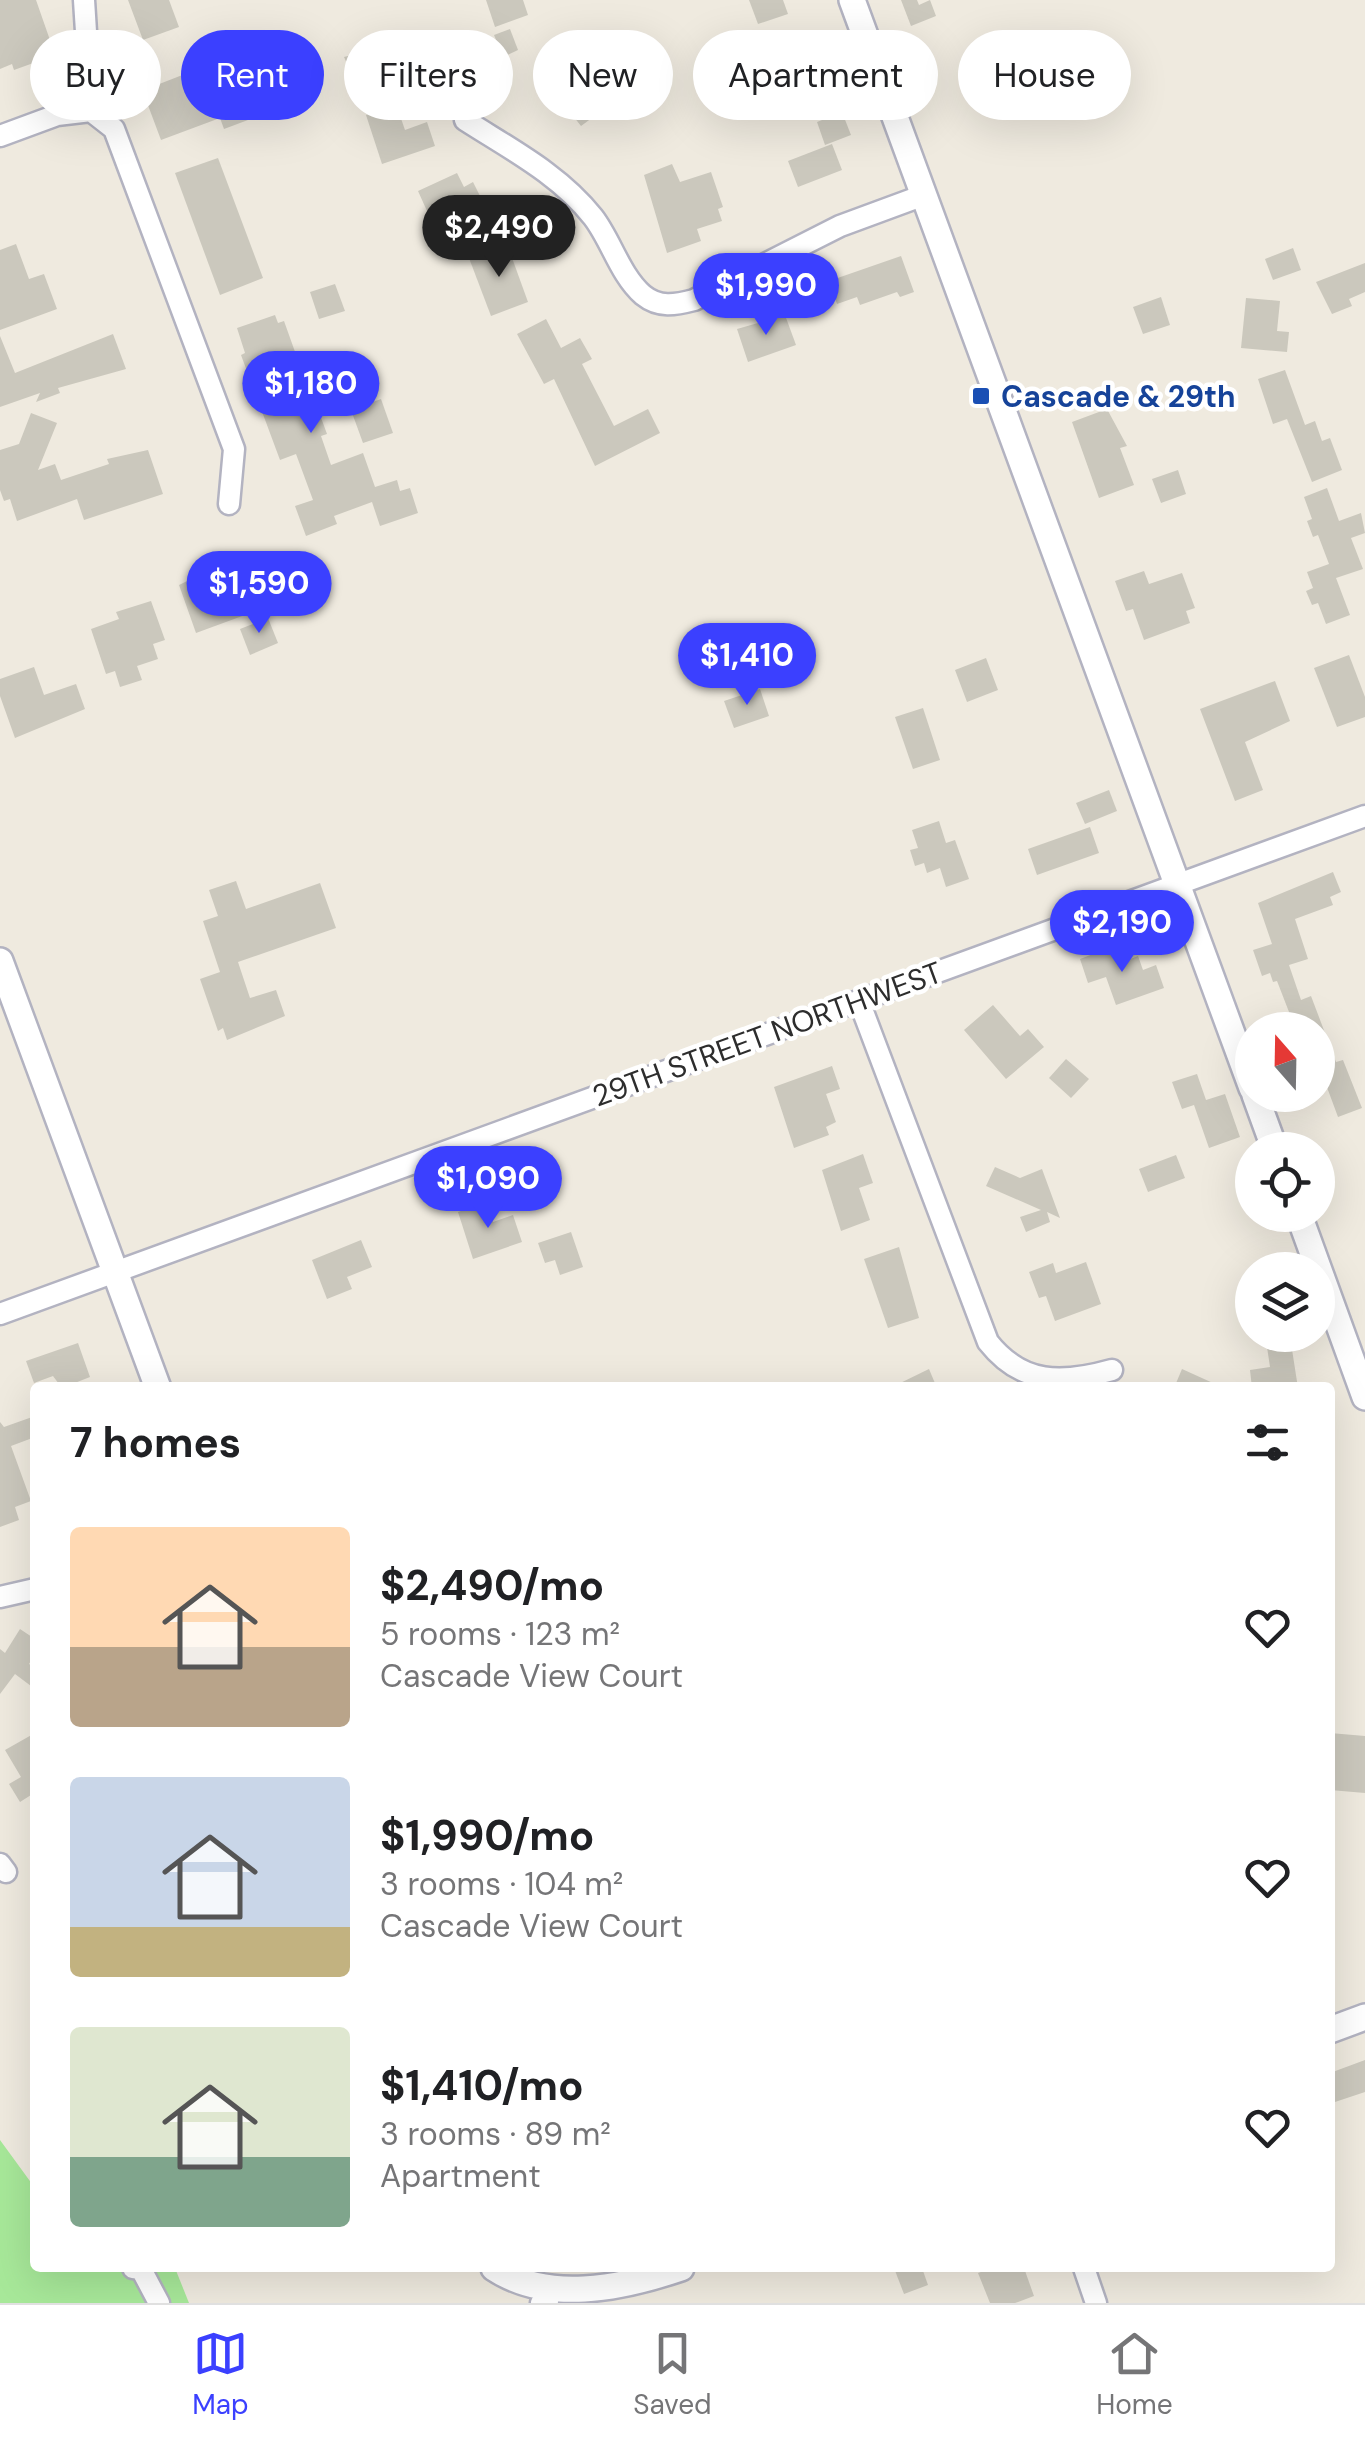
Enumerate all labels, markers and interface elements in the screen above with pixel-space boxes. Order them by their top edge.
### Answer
chip: Buy [30,30,161,120]
chip: Rent [181,30,324,120]
chip: Filters [344,30,513,120]
chip: New [533,30,673,120]
chip: Apartment [693,30,938,120]
chip: House [958,30,1131,120]
pin: $2,490 [418,195,580,280]
text: $2,490 [444,206,554,248]
pin: $1,990 [685,253,847,338]
text: $1,990 [715,264,817,306]
pin: $1,180 [230,351,392,436]
text: $1,180 [264,362,358,404]
place label: Cascade & 29th [1001,377,1235,416]
marker: Cascade & 29th [970,385,992,407]
pin: $1,590 [178,551,340,636]
text: $1,590 [209,562,309,604]
pin: $1,410 [666,623,828,708]
text: $1,410 [700,634,794,676]
pin: $2,190 [1041,890,1203,975]
text: $2,190 [1072,901,1172,943]
street label: 29TH STREET NORTHWEST [587,953,947,1115]
north arrow [1235,1012,1335,1112]
map controls [1235,1012,1335,1352]
button: locate [1235,1132,1335,1232]
pin: $1,090 [407,1146,569,1231]
text: $1,090 [436,1157,540,1199]
button: layers [1235,1252,1335,1352]
text: 7 homes [70,1415,241,1470]
icon: filters [1240,1415,1295,1470]
text: $2,490/mo [380,1558,604,1613]
icon: home [150,1567,270,1687]
icon: heart [1240,1600,1295,1655]
text: 5 rooms · 123 m² [380,1613,620,1655]
text: Cascade View Court [380,1655,683,1697]
text: $1,990/mo [380,1808,595,1863]
icon: home [150,1817,270,1937]
icon: heart [1240,1850,1295,1905]
text: 3 rooms · 104 m² [380,1863,623,1905]
text: Cascade View Court [380,1905,683,1947]
text: $1,410/mo [380,2058,584,2113]
icon: home [150,2067,270,2187]
icon: heart [1240,2100,1295,2155]
text: 3 rooms · 89 m² [380,2113,611,2155]
text: Apartment [380,2155,541,2197]
tab: Map [192,2326,249,2423]
tab: Saved [633,2326,712,2423]
tab: Home [1096,2326,1173,2423]

